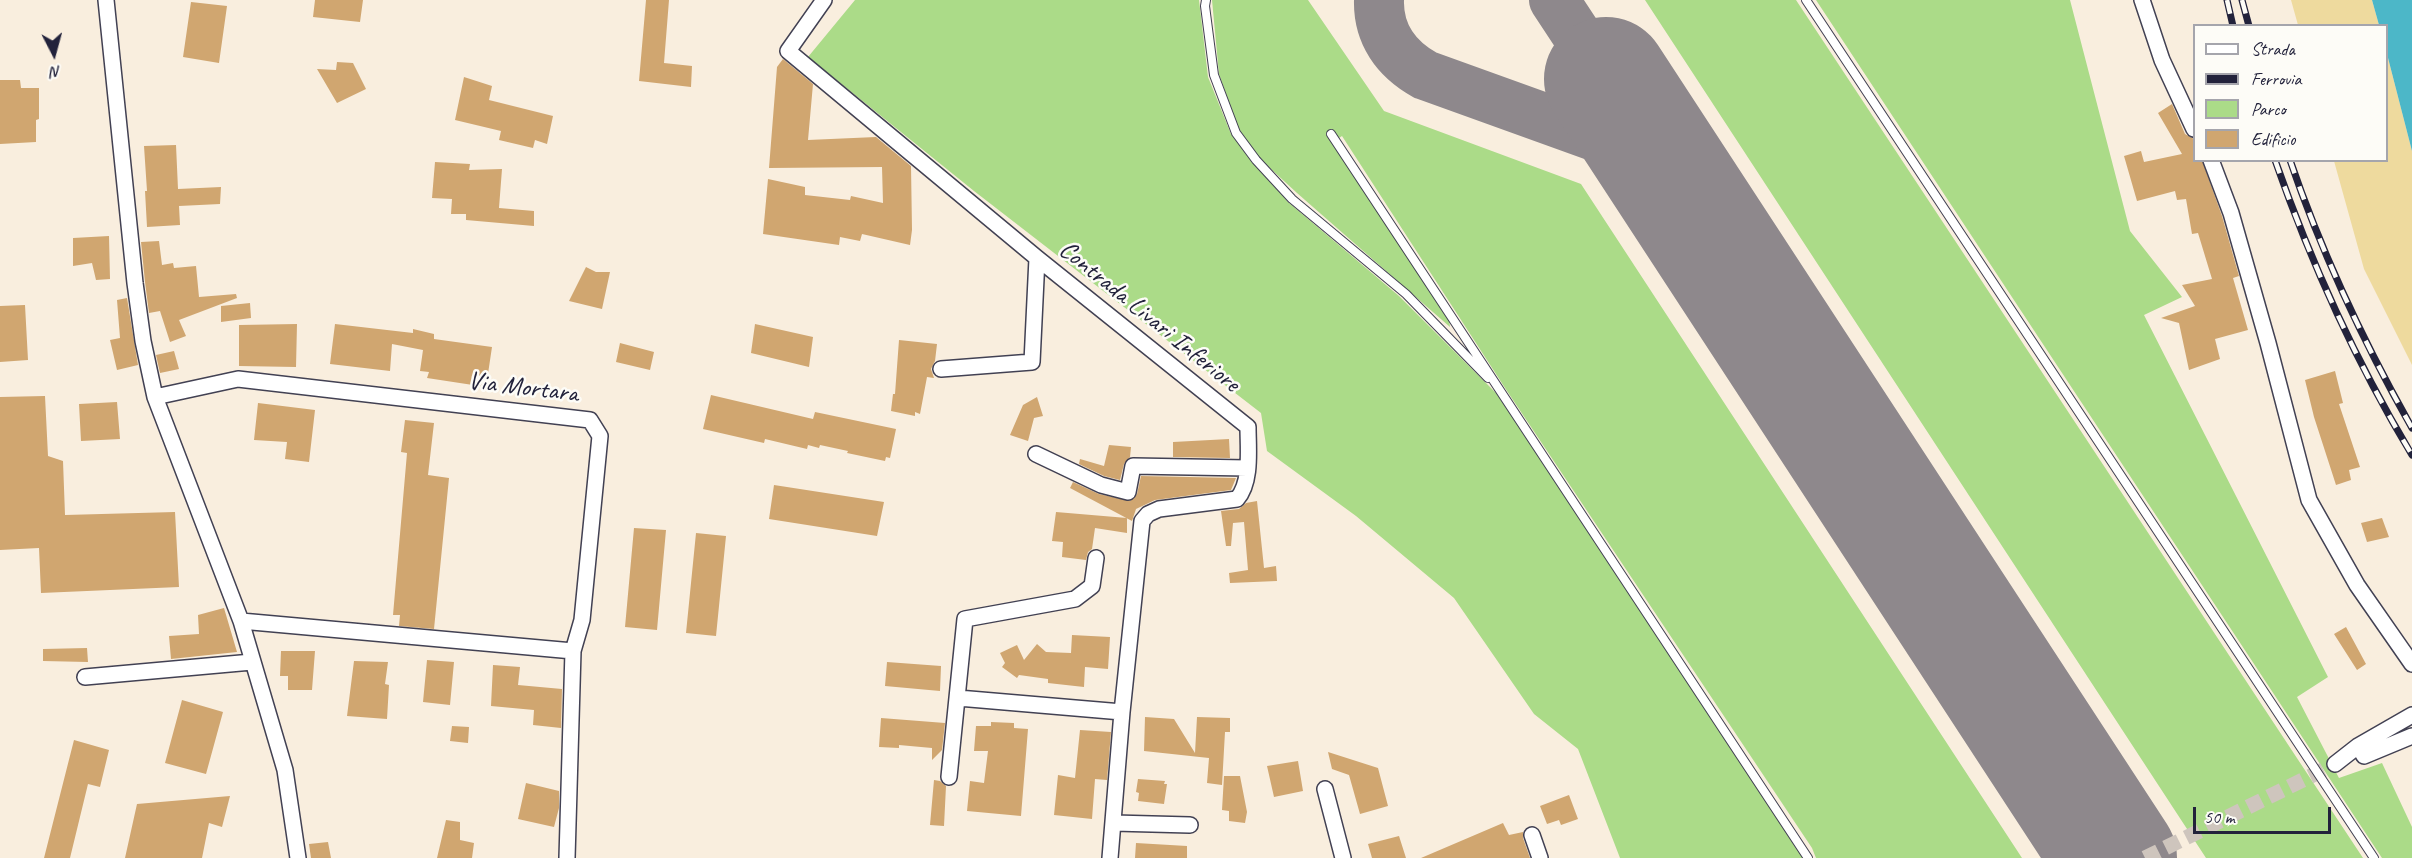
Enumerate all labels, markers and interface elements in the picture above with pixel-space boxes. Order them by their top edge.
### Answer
north arrow [24,24,84,84]
legend [2193,24,2388,162]
text: Strada [2251,38,2295,60]
text: N [50,61,62,82]
text: Ferrovia [2251,68,2301,90]
text: Parco [2251,98,2286,120]
text: Edificio [2251,128,2295,150]
street label: Contrada Livari Inferiore [1052,234,1246,400]
street label: Via Mortara [466,366,580,410]
scale bar [2196,795,2334,833]
text: 50 m [2204,806,2235,828]

